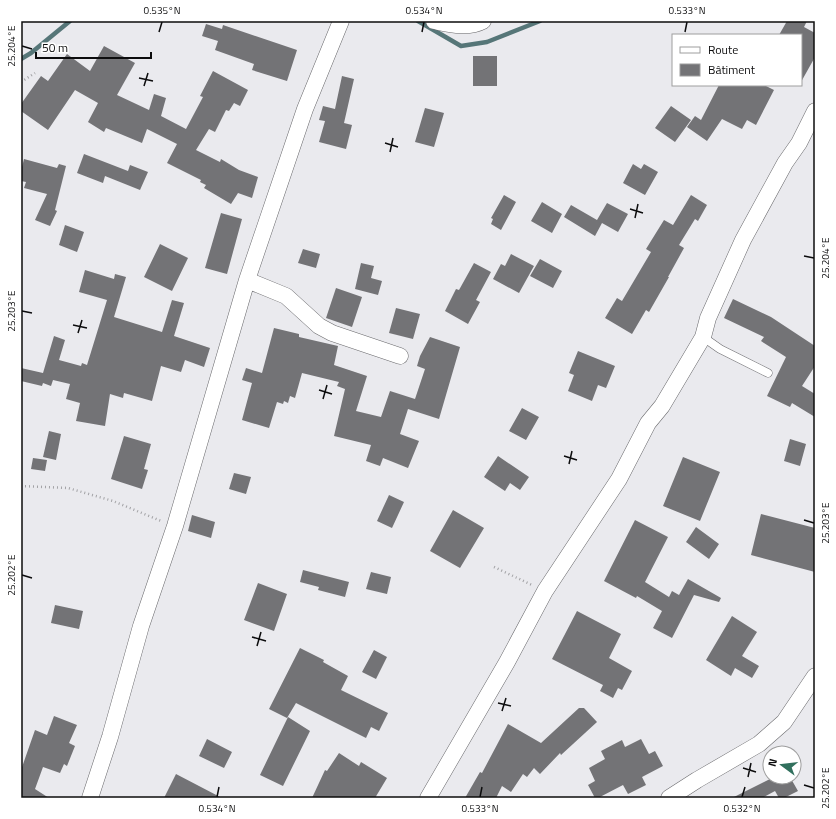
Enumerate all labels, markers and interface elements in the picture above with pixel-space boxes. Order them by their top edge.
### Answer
text: 0.535°N [144,3,180,18]
text: 0.534°N [406,3,442,18]
text: 0.533°N [669,3,705,18]
text: 25.204°E [4,25,19,67]
scale bar [36,34,151,60]
legend [672,34,802,86]
text: 50 m [42,38,68,57]
text: Route [708,40,738,59]
text: Bâtiment [708,60,756,79]
text: 25.204°E [818,237,833,279]
text: 25.203°E [4,290,19,332]
text: 25.203°E [818,502,833,544]
text: 25.202°E [4,554,19,596]
north arrow [762,745,802,785]
text: N [764,757,781,768]
text: 25.202°E [818,767,833,809]
text: 0.534°N [199,801,235,816]
text: 0.533°N [462,801,498,816]
text: 0.532°N [724,801,760,816]

